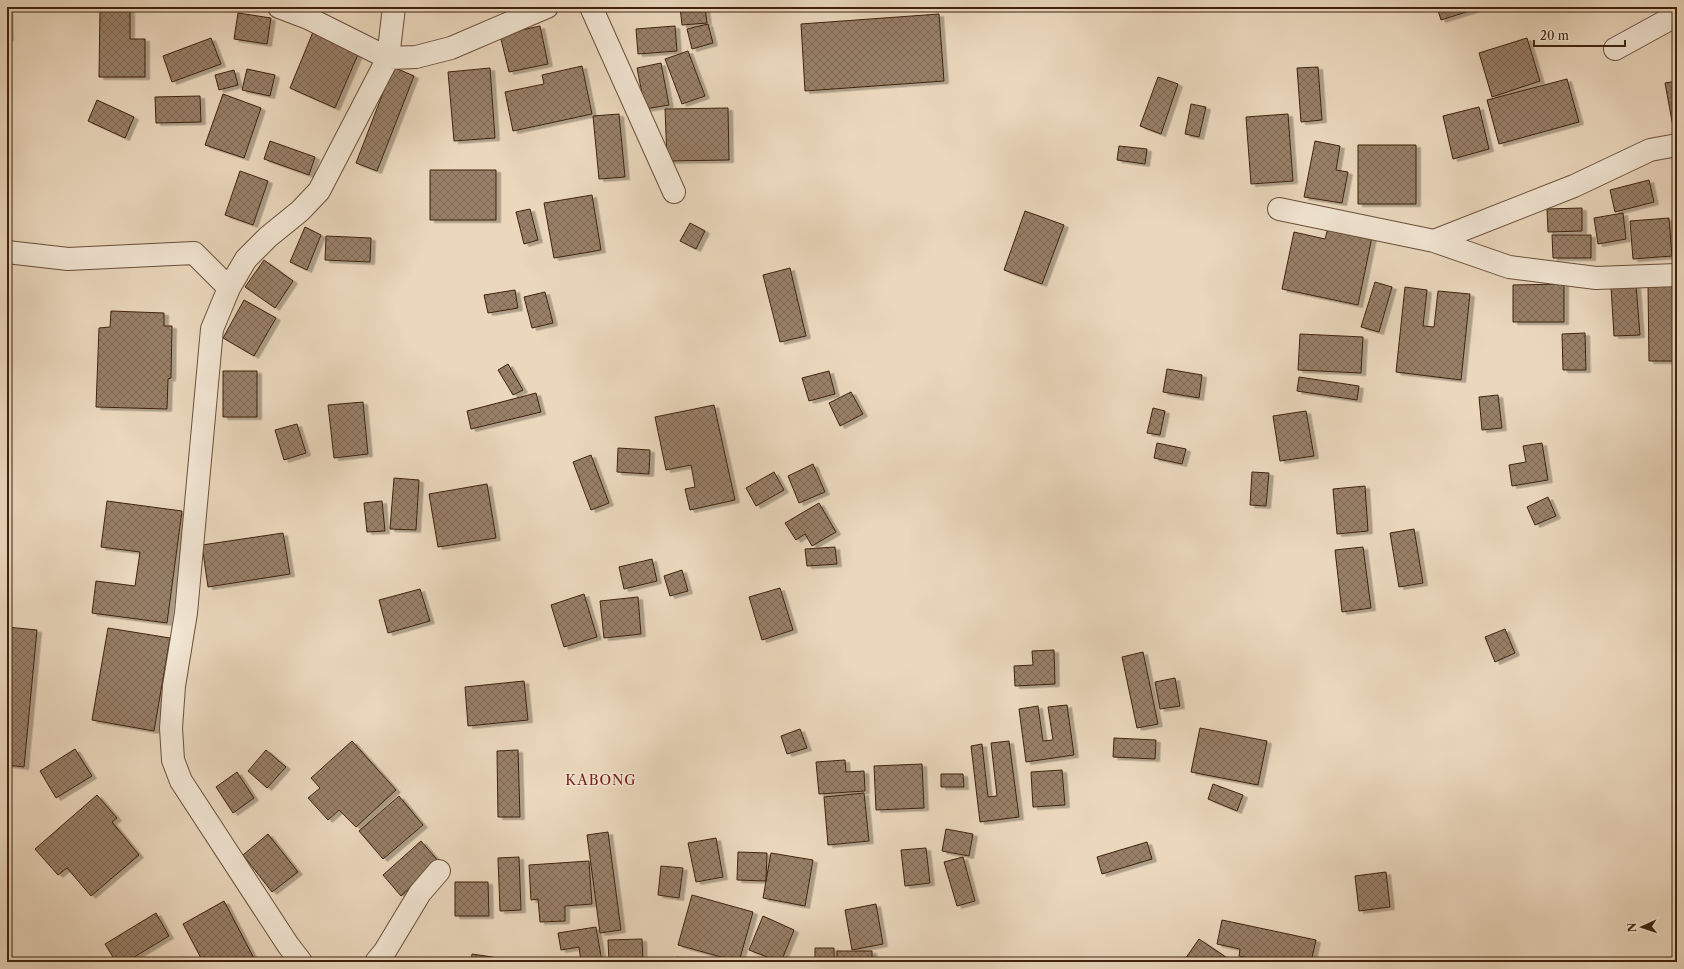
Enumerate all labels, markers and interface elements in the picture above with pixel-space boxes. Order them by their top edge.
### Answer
scale bar [1534,22,1625,48]
text: 20 m [1540,28,1569,43]
district label: KABONG [565,771,637,789]
north arrow [1622,907,1662,947]
text: N [1625,922,1639,933]

